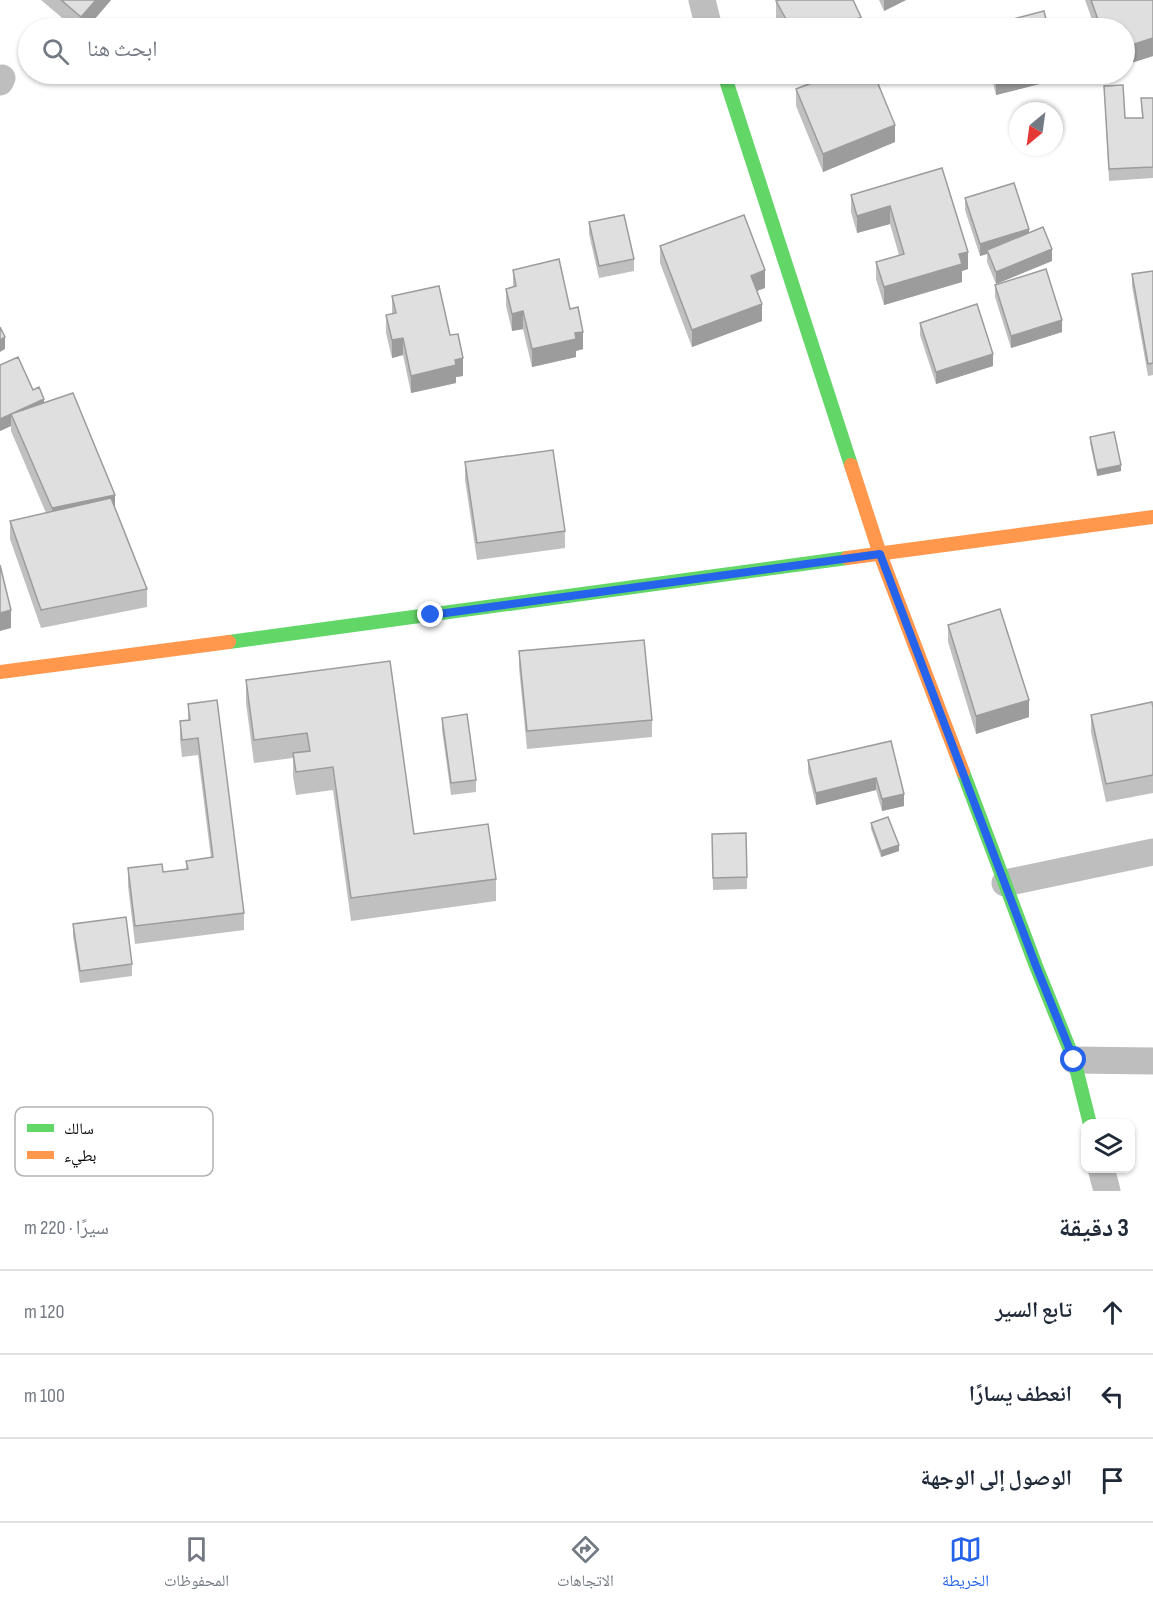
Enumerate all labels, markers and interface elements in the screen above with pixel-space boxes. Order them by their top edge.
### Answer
search box [18,18,1135,84]
icon: search [39,35,72,68]
text: ابحث هنا [87,36,158,63]
north arrow [1009,102,1063,156]
route end [417,601,443,627]
route start [1060,1046,1086,1072]
legend [15,1107,213,1176]
map controls [1081,1119,1135,1173]
button: layers [1081,1119,1135,1173]
text: سالك [64,1120,94,1139]
text: بطيء [64,1147,96,1168]
text: 3 دقيقة [1059,1213,1129,1244]
text: سيرًا · 220 m [24,1216,109,1240]
icon: ahead [1096,1296,1129,1329]
text: تابع السير [995,1297,1072,1324]
text: 120 m [24,1300,64,1324]
icon: left [1096,1380,1129,1413]
text: انعطف يسارًا [969,1381,1072,1408]
text: 100 m [24,1384,65,1408]
icon: arrive [1096,1464,1129,1497]
text: الوصول إلى الوجهة [920,1465,1072,1492]
tab: المحفوظات [164,1533,229,1596]
tab: الاتجاهات [557,1533,614,1596]
tab: الخريطة [942,1533,989,1596]

